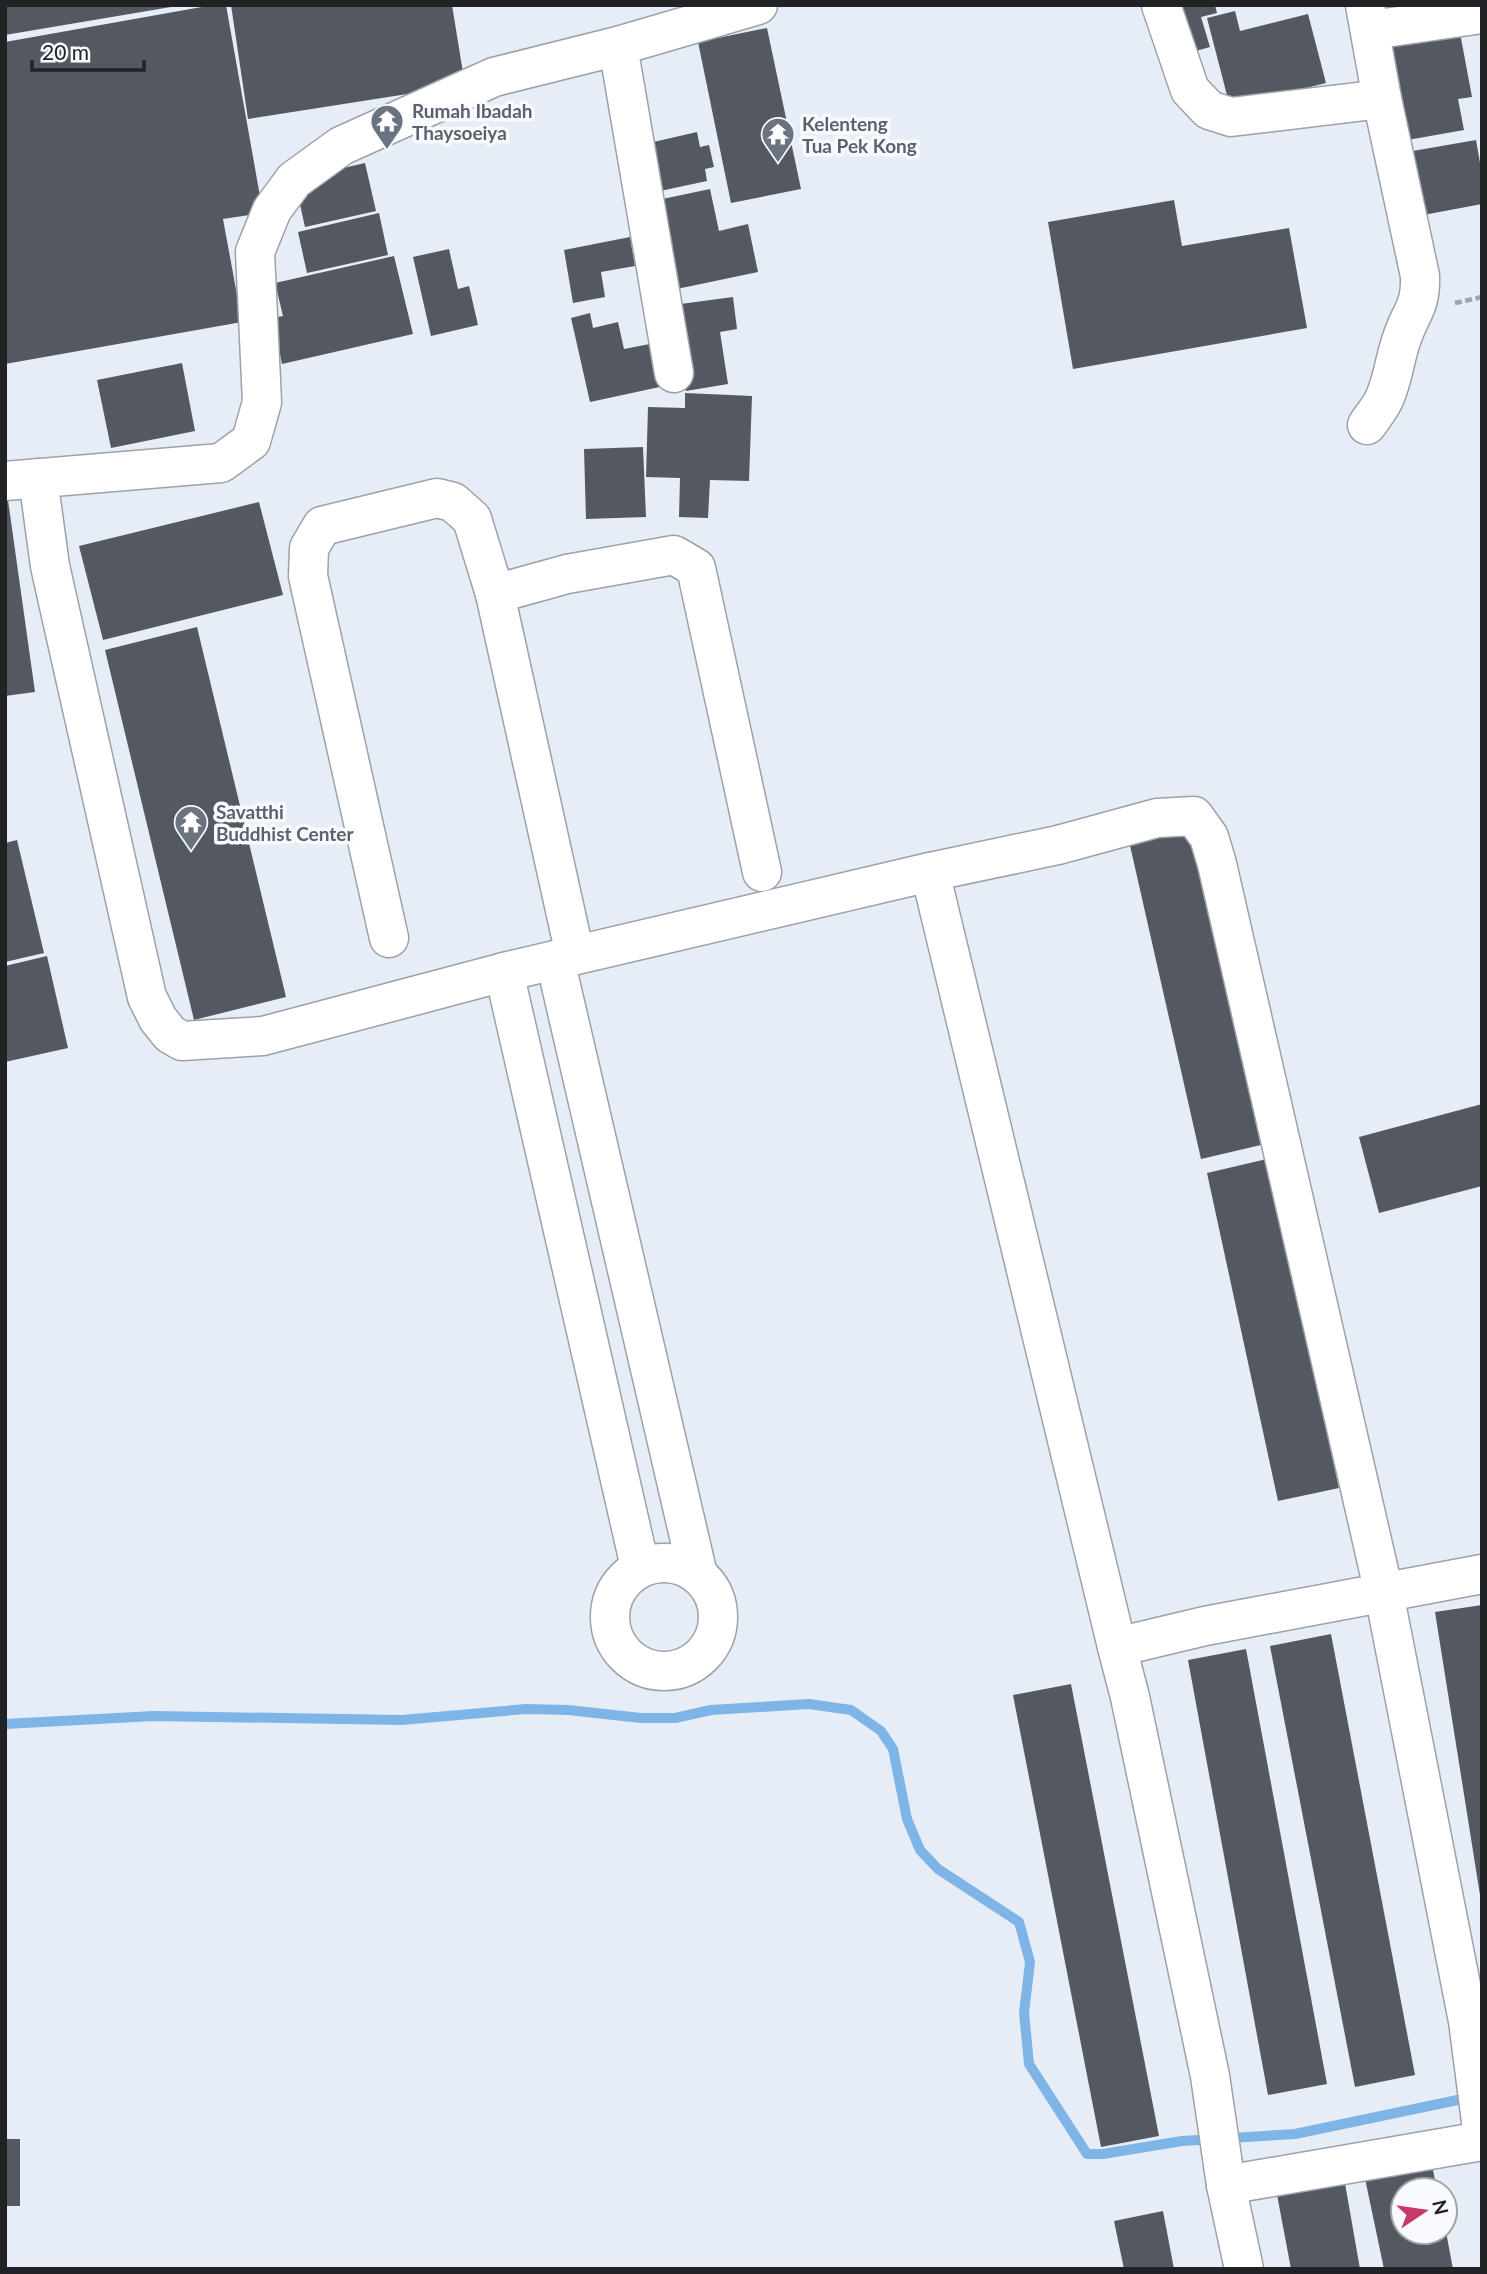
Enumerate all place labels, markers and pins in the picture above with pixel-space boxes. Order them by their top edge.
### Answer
place label: Rumah Ibadah Thaysoeiya [412,99,533,144]
temple icon: Rumah Ibadah Thaysoeiya [368,102,406,151]
place label: Kelenteng Tua Pek Kong [802,112,917,157]
temple icon: Kelenteng Tua Pek Kong [759,115,797,164]
place label: Savatthi Buddhist Center [216,800,354,845]
temple icon: Savatthi Buddhist Center [172,803,210,852]

